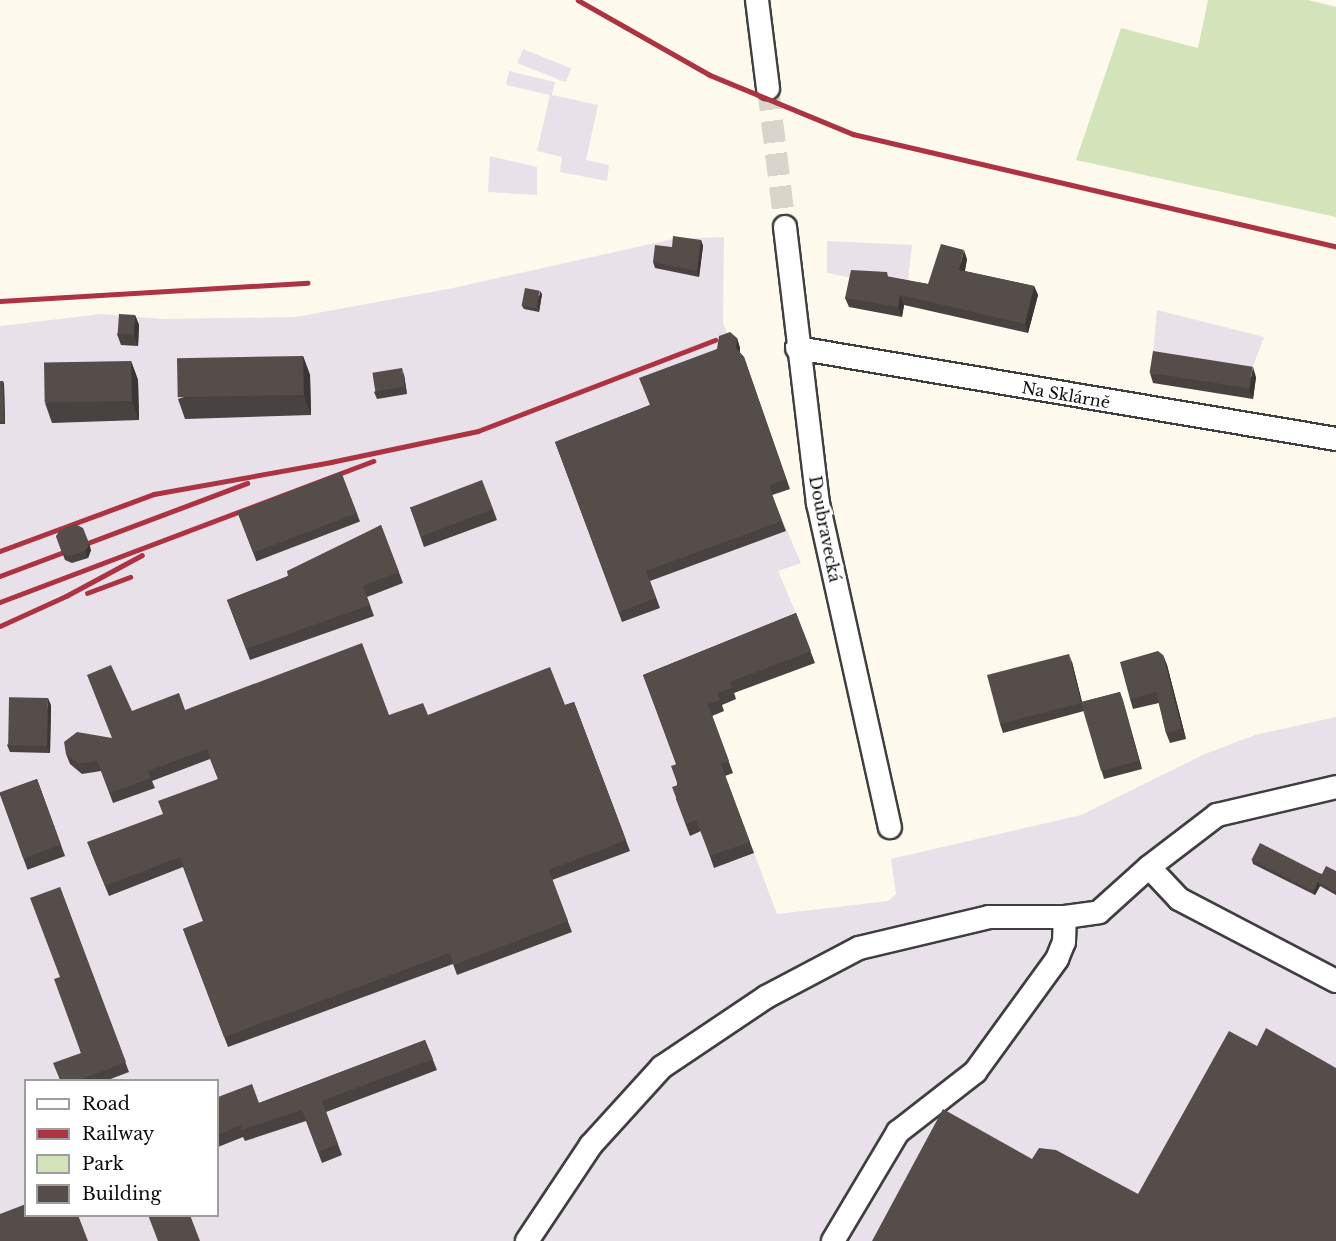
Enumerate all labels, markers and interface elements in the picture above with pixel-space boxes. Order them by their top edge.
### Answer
street label: Na Sklárně [1020,378,1112,412]
street label: Doubravecká [805,474,845,584]
legend [24,1079,219,1217]
text: Road [82,1093,130,1115]
text: Railway [82,1123,154,1145]
text: Park [82,1153,124,1175]
text: Building [82,1183,161,1205]

